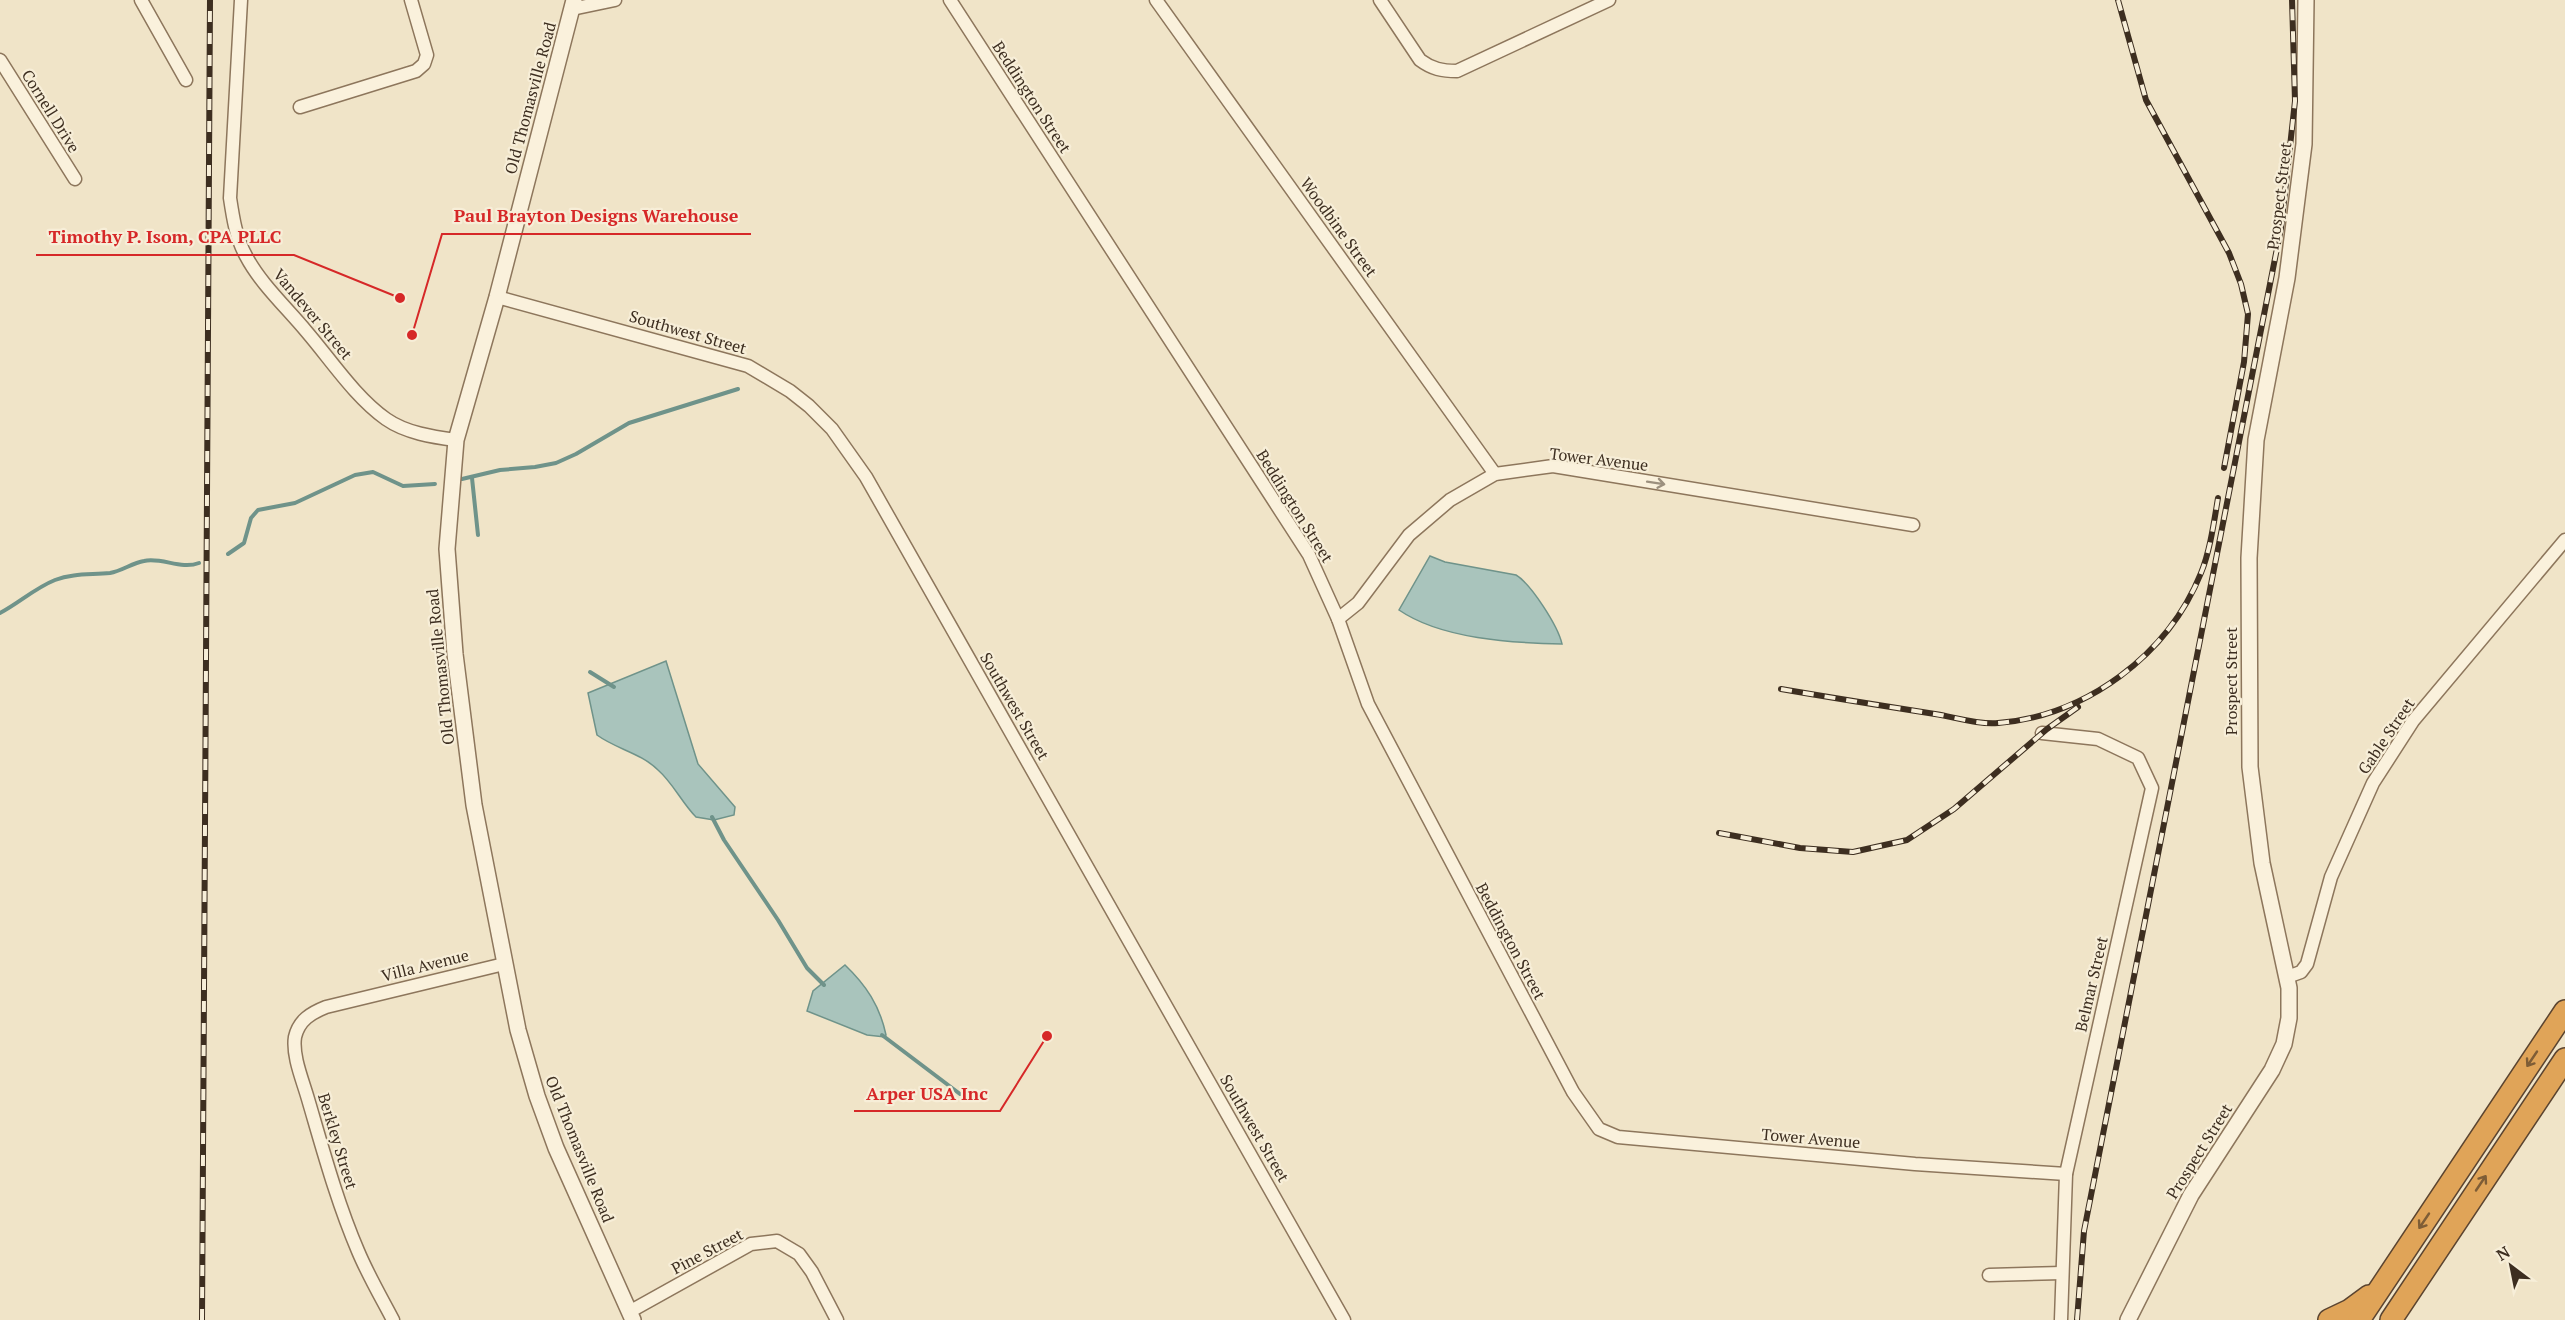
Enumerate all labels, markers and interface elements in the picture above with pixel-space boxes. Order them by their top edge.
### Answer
street label: Old Thomasville Road [499,19,561,176]
street label: Beddington Street [988,37,1076,157]
street label: Cornell Drive [17,65,85,157]
street label: Prospect Street [2261,141,2297,251]
street label: Woodbine Street [1295,173,1383,281]
callout: Paul Brayton Designs Warehouse [442,198,751,234]
text: Paul Brayton Designs Warehouse [454,203,739,227]
callout: Timothy P. Isom, CPA PLLC [36,219,294,255]
text: Timothy P. Isom, CPA PLLC [49,224,281,248]
street label: Vandever Street [268,264,358,364]
street label: Southwest Street [627,305,749,359]
street label: Tower Avenue [1548,442,1650,476]
street label: Beddington Street [1251,445,1339,567]
one-way arrow [1646,477,1666,488]
street label: Old Thomasville Road [421,588,459,746]
street label: Prospect Street [2220,627,2242,735]
street label: Southwest Street [975,648,1055,764]
street label: Gable Street [2352,694,2420,778]
street label: Beddington Street [1471,879,1551,1003]
street label: Belmar Street [2069,934,2113,1034]
street label: Villa Avenue [379,944,471,986]
one-way arrow [2526,1051,2539,1068]
street label: Southwest Street [1215,1070,1295,1186]
street label: Old Thomasville Road [540,1072,620,1226]
callout: Arper USA Inc [854,1075,1000,1111]
text: Arper USA Inc [866,1081,988,1105]
street label: Berkley Street [313,1090,363,1192]
street label: Prospect Street [2161,1099,2237,1203]
street label: Tower Avenue [1761,1123,1861,1153]
one-way arrow [2475,1176,2487,1192]
one-way arrow [2418,1213,2430,1229]
street label: Pine Street [667,1223,747,1279]
north arrow [2481,1236,2541,1296]
text: N [2492,1241,2514,1266]

